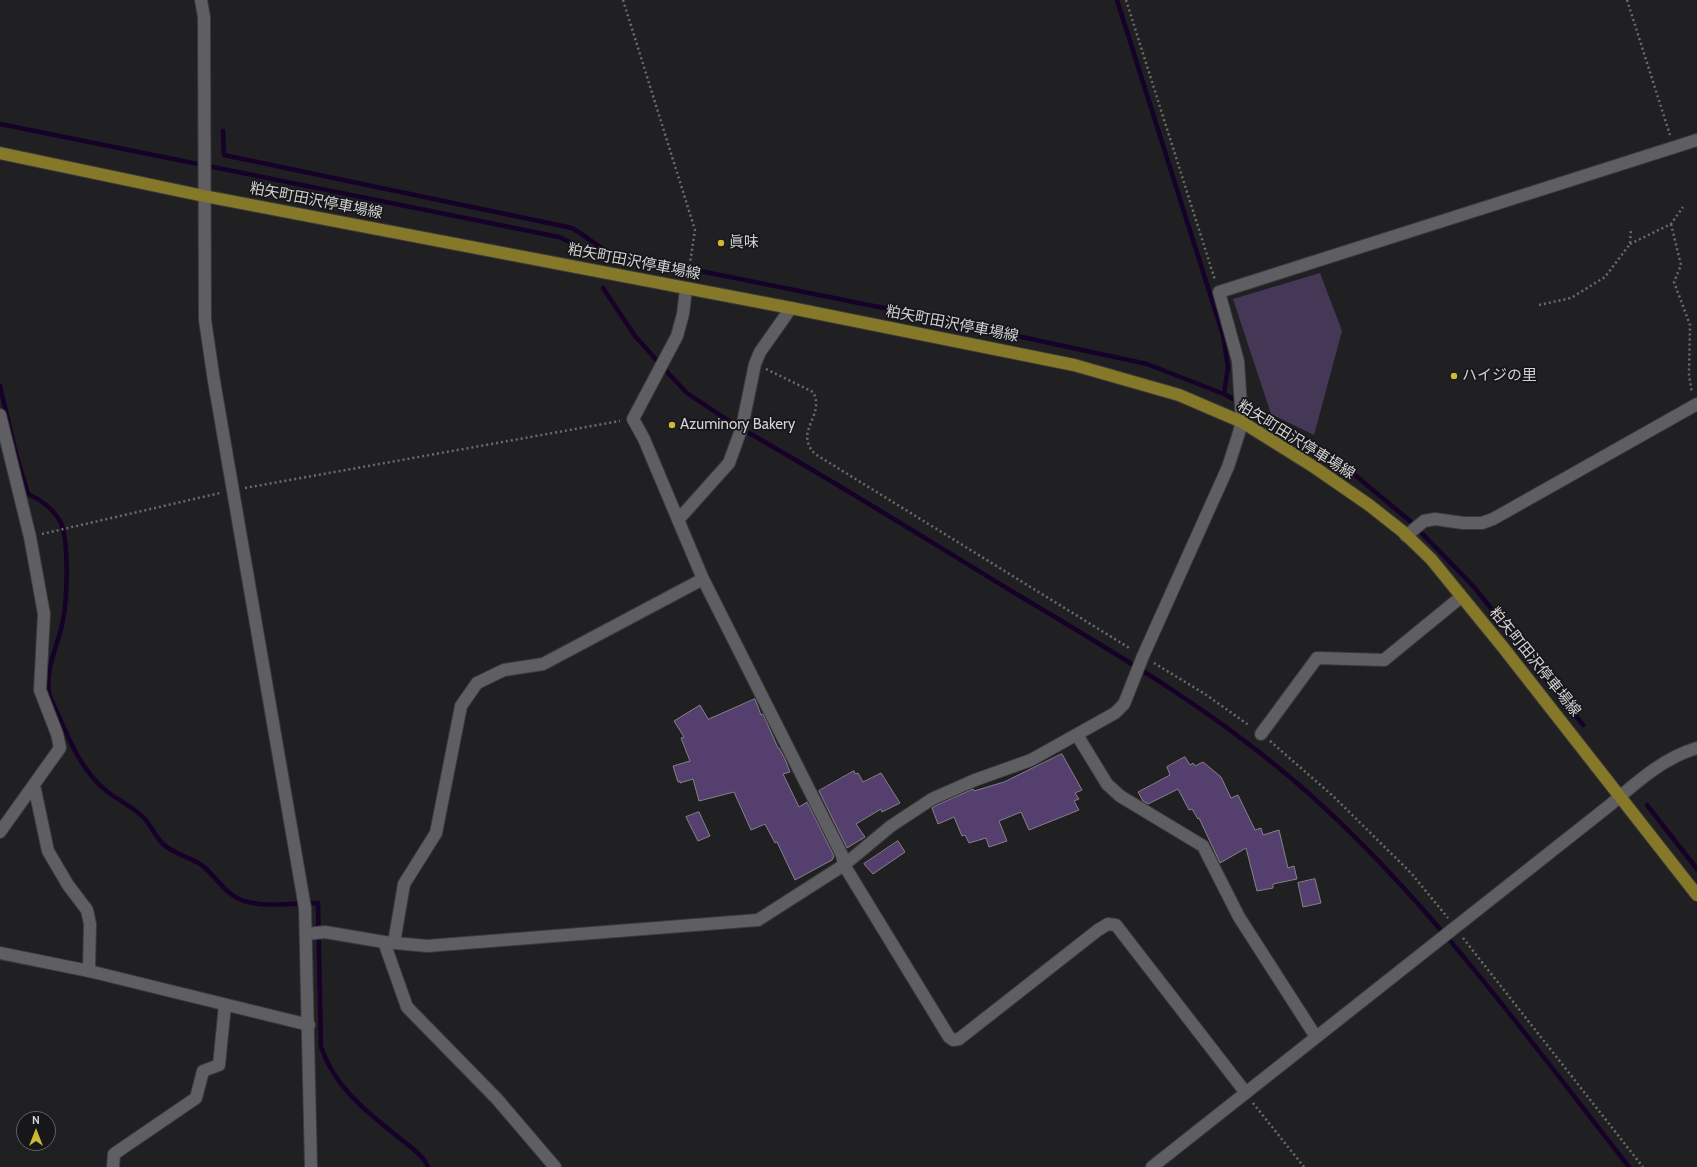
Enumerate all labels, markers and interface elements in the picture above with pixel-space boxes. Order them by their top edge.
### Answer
street label: 粕矢町田沢停車場線 [248,179,384,223]
place label: 眞味 [729,234,759,252]
marker: 眞味 [716,238,726,248]
street label: 粕矢町田沢停車場線 [566,240,702,284]
street label: 粕矢町田沢停車場線 [884,302,1020,346]
place label: ハイジの里 [1462,367,1537,385]
marker: ハイジの里 [1449,371,1459,381]
street label: 粕矢町田沢停車場線 [1234,397,1358,483]
place label: Azuminory Bakery [680,416,795,434]
marker: Azuminory Bakery [667,420,677,430]
street label: 粕矢町田沢停車場線 [1486,604,1584,720]
north arrow [16,1111,56,1151]
text: N [32,1113,40,1127]

